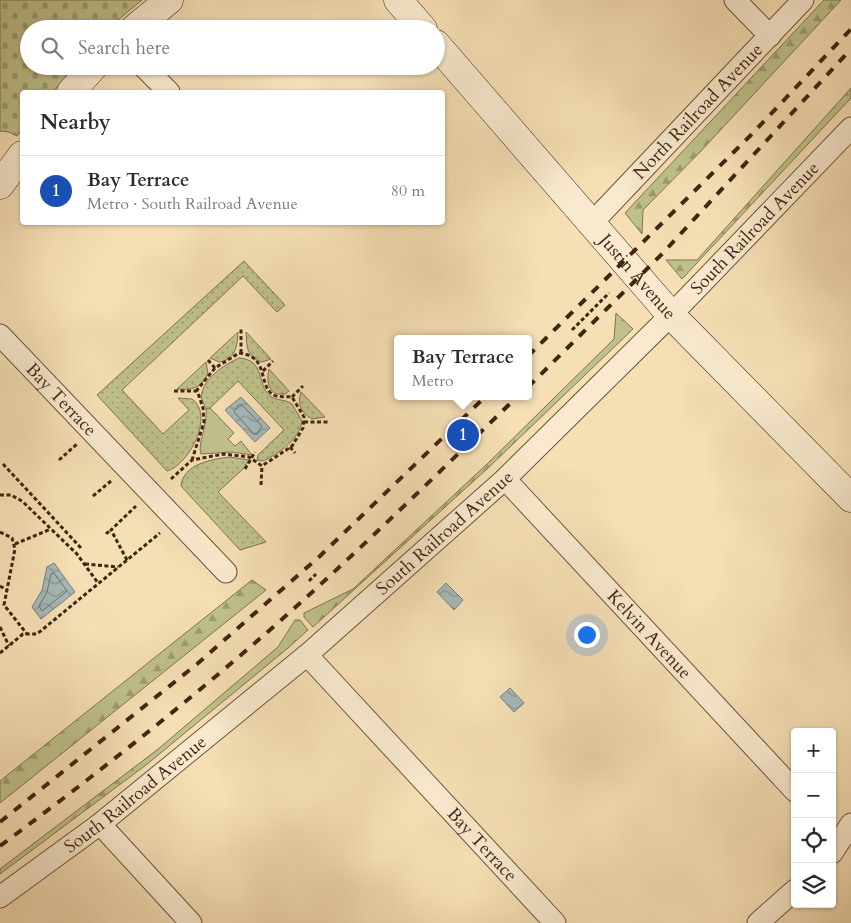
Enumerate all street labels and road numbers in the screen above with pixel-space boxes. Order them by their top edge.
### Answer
street label: North Railroad Avenue [628,38,769,185]
street label: South Railroad Avenue [685,156,825,300]
street label: Justin Avenue [591,226,682,325]
street label: Bay Terrace [20,357,102,442]
street label: South Railroad Avenue [371,466,519,601]
street label: Kelvin Avenue [601,584,697,685]
street label: South Railroad Avenue [59,730,212,859]
street label: Bay Terrace [441,802,523,887]

